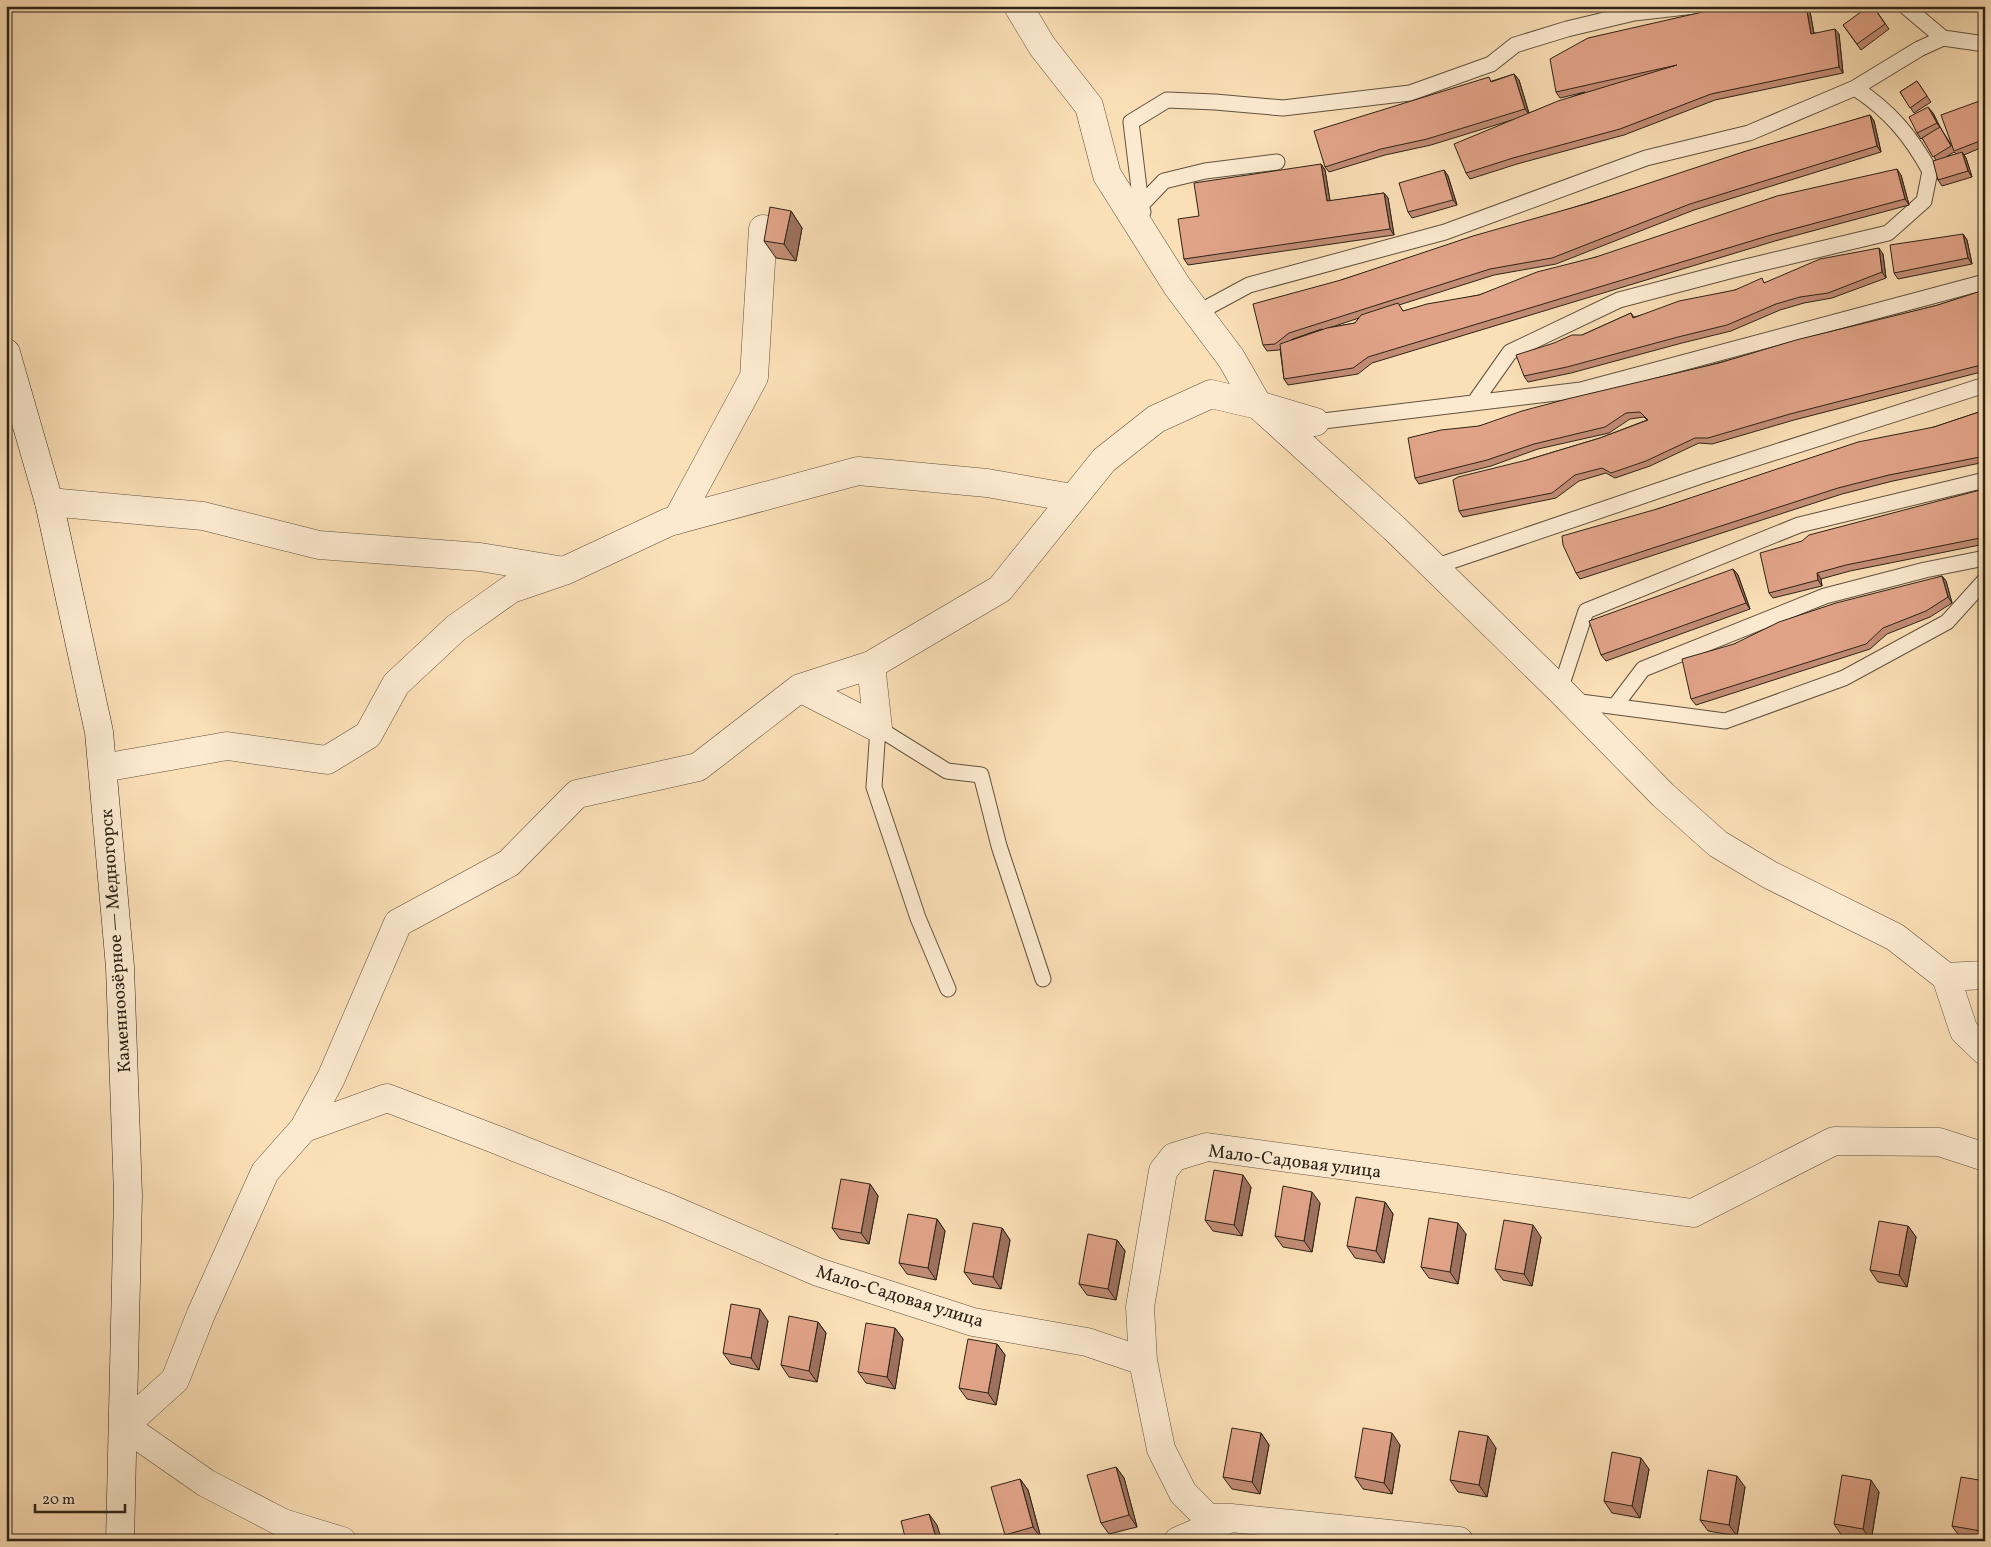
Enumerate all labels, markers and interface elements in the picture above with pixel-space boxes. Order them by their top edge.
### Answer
street label: Каменноозёрное — Медногорск [95,808,138,1074]
street label: Мало-Садовая улица [1207,1139,1383,1186]
street label: Мало-Садовая улица [813,1260,987,1335]
scale bar [35,1482,125,1514]
text: 20 m [42,1490,75,1511]

